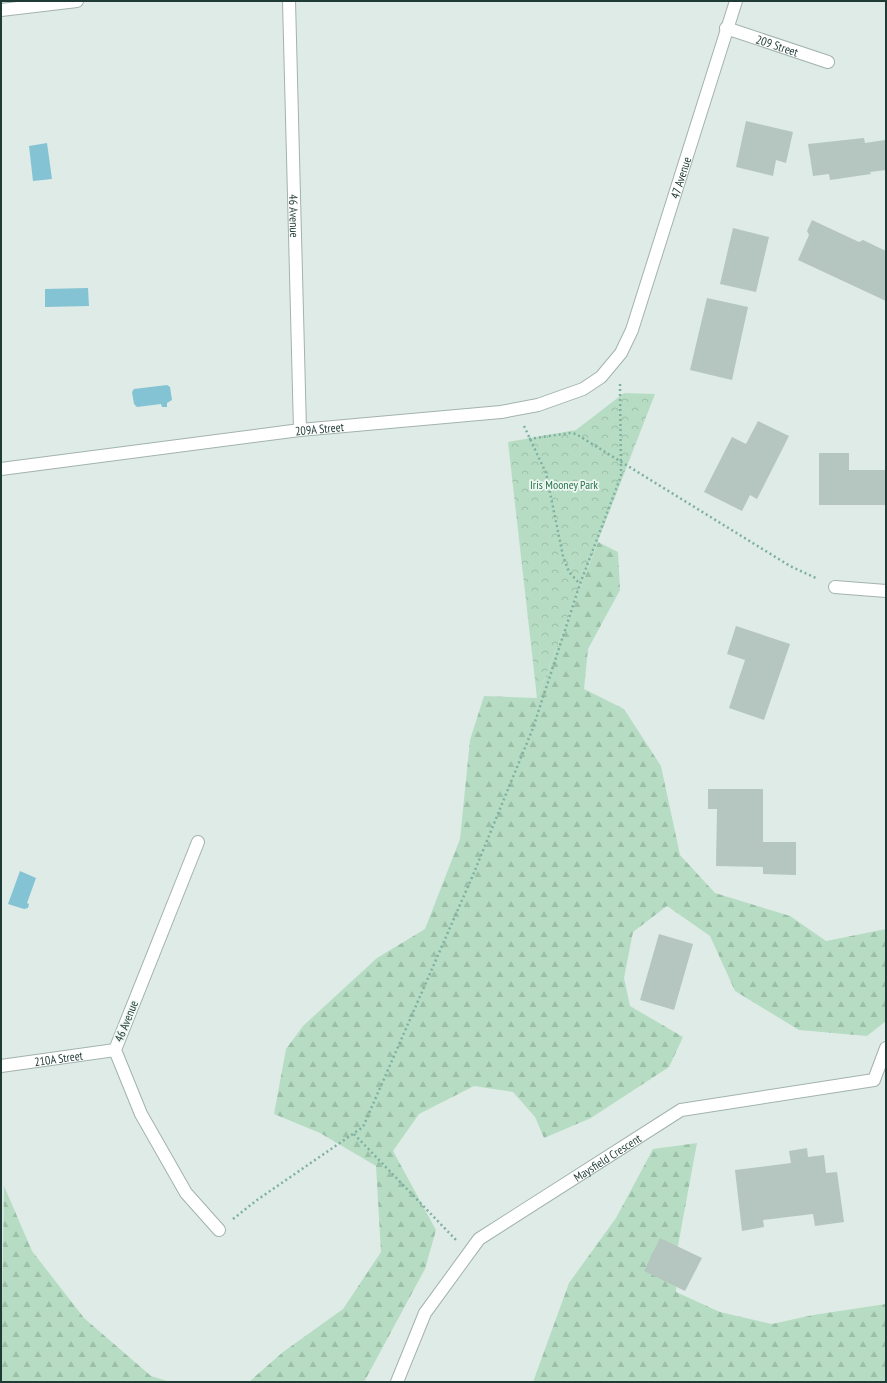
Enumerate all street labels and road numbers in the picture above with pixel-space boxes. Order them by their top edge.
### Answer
street label: 209 Street [754,31,801,59]
street label: 47 Avenue [667,155,694,200]
street label: 46 Avenue [286,194,303,238]
street label: 209A Street [294,419,345,438]
street label: 46 Avenue [111,998,141,1044]
street label: 210A Street [33,1047,84,1069]
street label: Maysfield Crescent [571,1130,644,1184]

